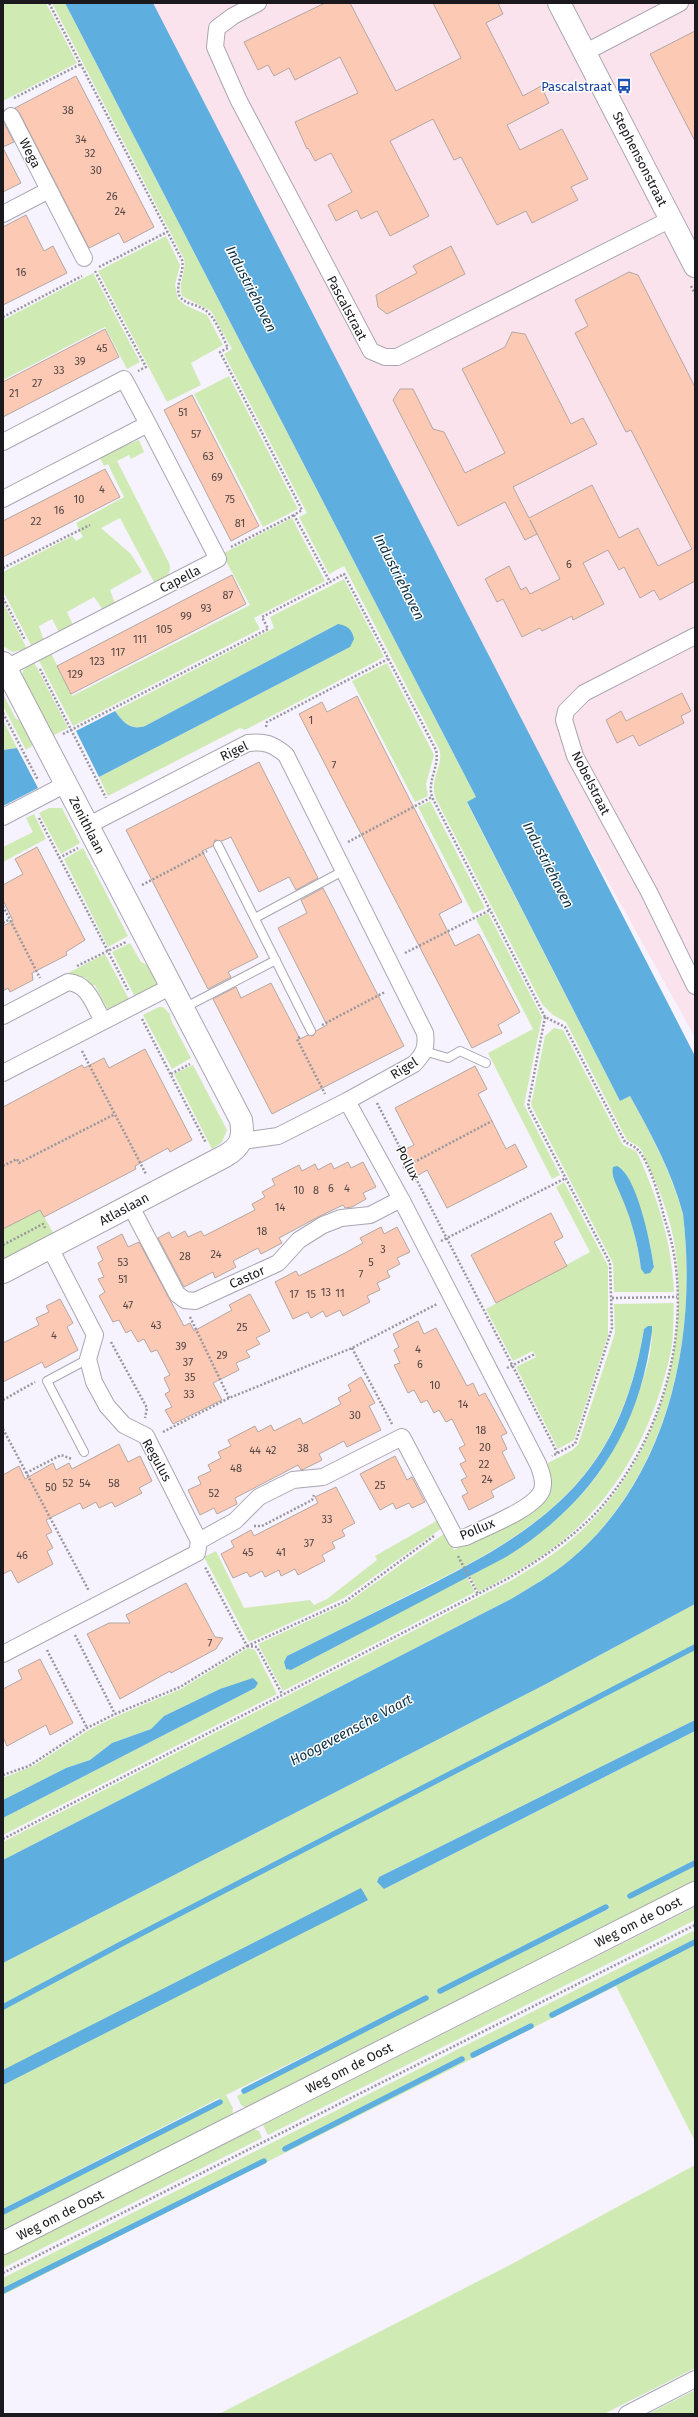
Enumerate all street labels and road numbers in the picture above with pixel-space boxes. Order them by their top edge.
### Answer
street label: Stephensonstraat [610,109,670,209]
street label: Wega [16,136,44,170]
street label: Pascalstraat [324,273,370,343]
street label: Capella [157,562,203,596]
street label: Rigel [218,738,250,764]
street label: Nobelstraat [569,749,614,818]
street label: Zenithlaan [66,794,108,856]
street label: Rigel [388,1054,420,1082]
street label: Pollux [393,1143,423,1183]
street label: Atlaslaan [97,1190,151,1228]
street label: Castor [227,1263,267,1291]
street label: Regulus [139,1436,175,1484]
street label: Pollux [457,1515,497,1543]
street label: Weg om de Oost [592,1893,684,1950]
street label: Weg om de Oost [303,2039,395,2096]
street label: Weg om de Oost [14,2186,106,2243]

